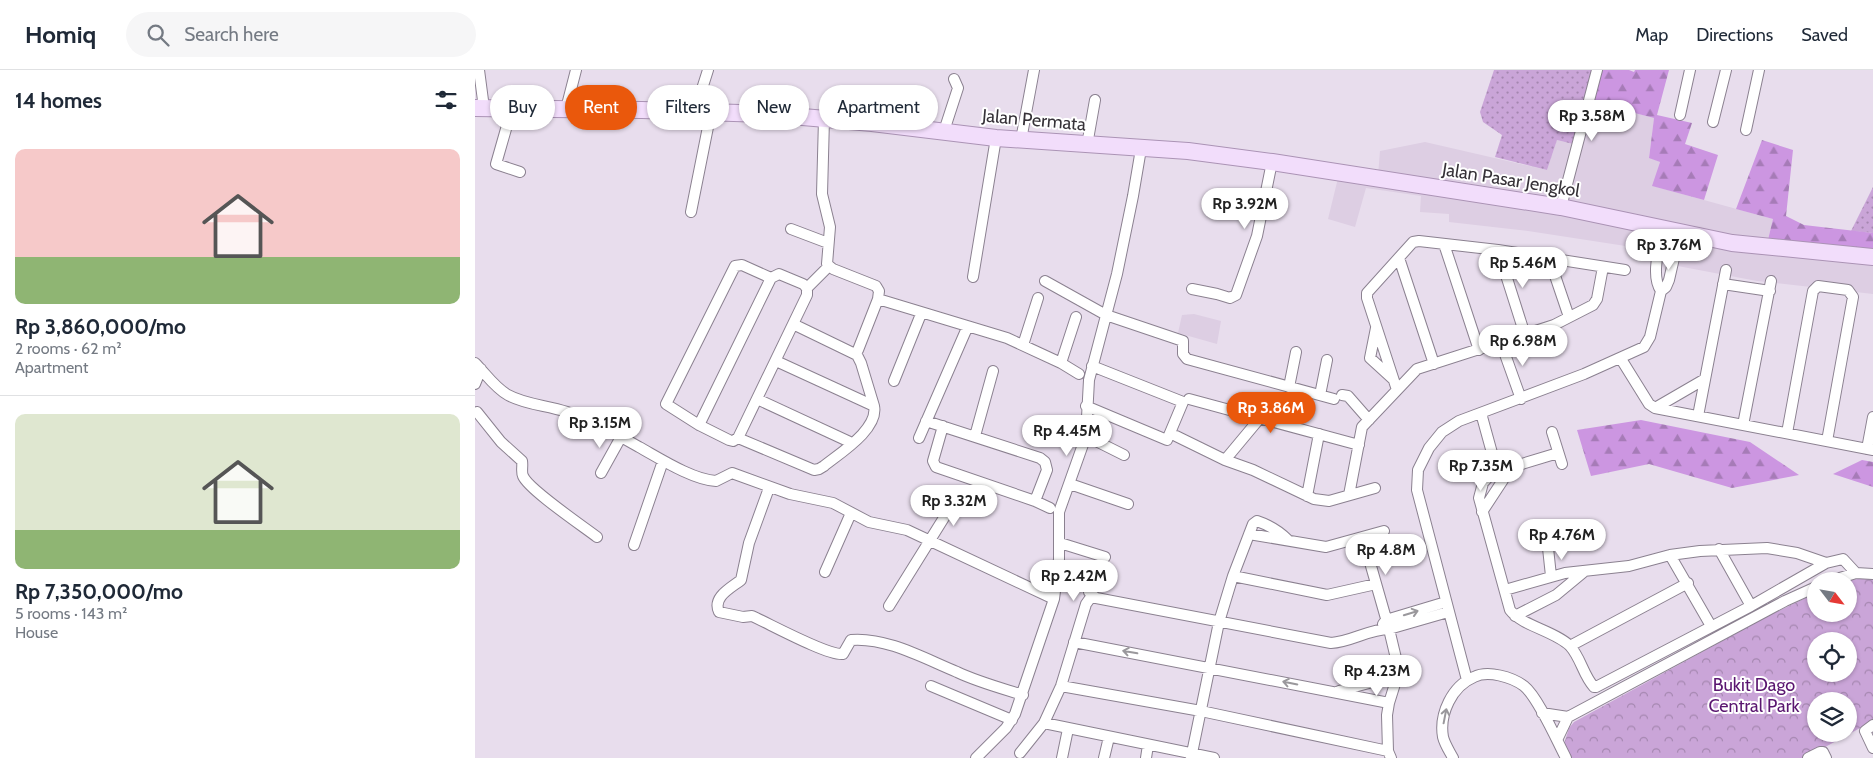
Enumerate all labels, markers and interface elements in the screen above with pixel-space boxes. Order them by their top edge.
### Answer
search box [126,12,476,57]
text: Homiq [25,20,96,49]
icon: search [144,21,172,49]
text: Search here [184,23,279,46]
text: Map [1635,24,1668,46]
text: Directions [1696,24,1773,46]
text: Saved [1801,24,1848,46]
chip: Buy [490,85,555,130]
chip: Rent [565,85,637,130]
chip: Filters [647,85,729,130]
chip: New [739,85,809,130]
chip: Apartment [819,85,938,130]
icon: filters [432,86,460,114]
text: 14 homes [15,88,102,113]
pin: Rp 3.58M [1540,100,1644,142]
street label: Jalan Permata [980,104,1087,136]
text: Rp 3.58M [1559,106,1625,125]
street label: Jalan Pasar Jengkol [1440,158,1582,202]
icon: home [193,181,283,271]
pin: Rp 3.92M [1193,188,1297,230]
text: Rp 3.92M [1212,194,1278,213]
pin: Rp 3.76M [1617,228,1721,271]
text: Rp 3.76M [1637,235,1701,254]
pin: Rp 5.46M [1471,246,1575,289]
text: Rp 5.46M [1489,253,1557,272]
text: Rp 3,860,000/mo [15,314,186,339]
pin: Rp 6.98M [1471,324,1575,367]
text: Rp 6.98M [1490,331,1556,350]
text: 2 rooms · 62 m² [15,339,122,358]
text: Apartment [15,358,88,377]
pin: Rp 3.86M [1219,392,1323,434]
text: Rp 3.86M [1238,398,1304,417]
pin: Rp 3.15M [548,406,652,449]
text: Rp 3.15M [569,413,631,432]
pin: Rp 4.45M [1015,414,1119,457]
text: Rp 4.45M [1033,421,1101,440]
icon: home [193,447,283,537]
pin: Rp 7.35M [1429,450,1533,492]
text: Rp 7.35M [1449,456,1513,475]
pin: Rp 3.32M [902,484,1006,527]
text: Rp 3.32M [921,491,987,510]
pin: Rp 4.76M [1510,518,1614,561]
text: Rp 4.76M [1529,525,1595,544]
pin: Rp 4.8M [1340,534,1432,576]
text: Rp 4.8M [1356,540,1416,559]
pin: Rp 2.42M [1022,560,1126,602]
text: Rp 2.42M [1041,566,1107,585]
north arrow [1807,572,1857,622]
map controls [1807,572,1857,742]
text: Rp 7,350,000/mo [15,579,183,604]
text: 5 rooms · 143 m² [15,604,127,623]
one-way arrow [1402,607,1418,617]
text: House [15,623,58,642]
button: locate [1807,632,1857,682]
one-way arrow [1122,647,1138,657]
pin: Rp 4.23M [1325,654,1429,697]
text: Rp 4.23M [1344,661,1410,680]
park label: Bukit Dago Central Park [1709,674,1800,717]
one-way arrow [1282,678,1298,687]
button: layers [1807,692,1857,742]
one-way arrow [1440,709,1450,725]

